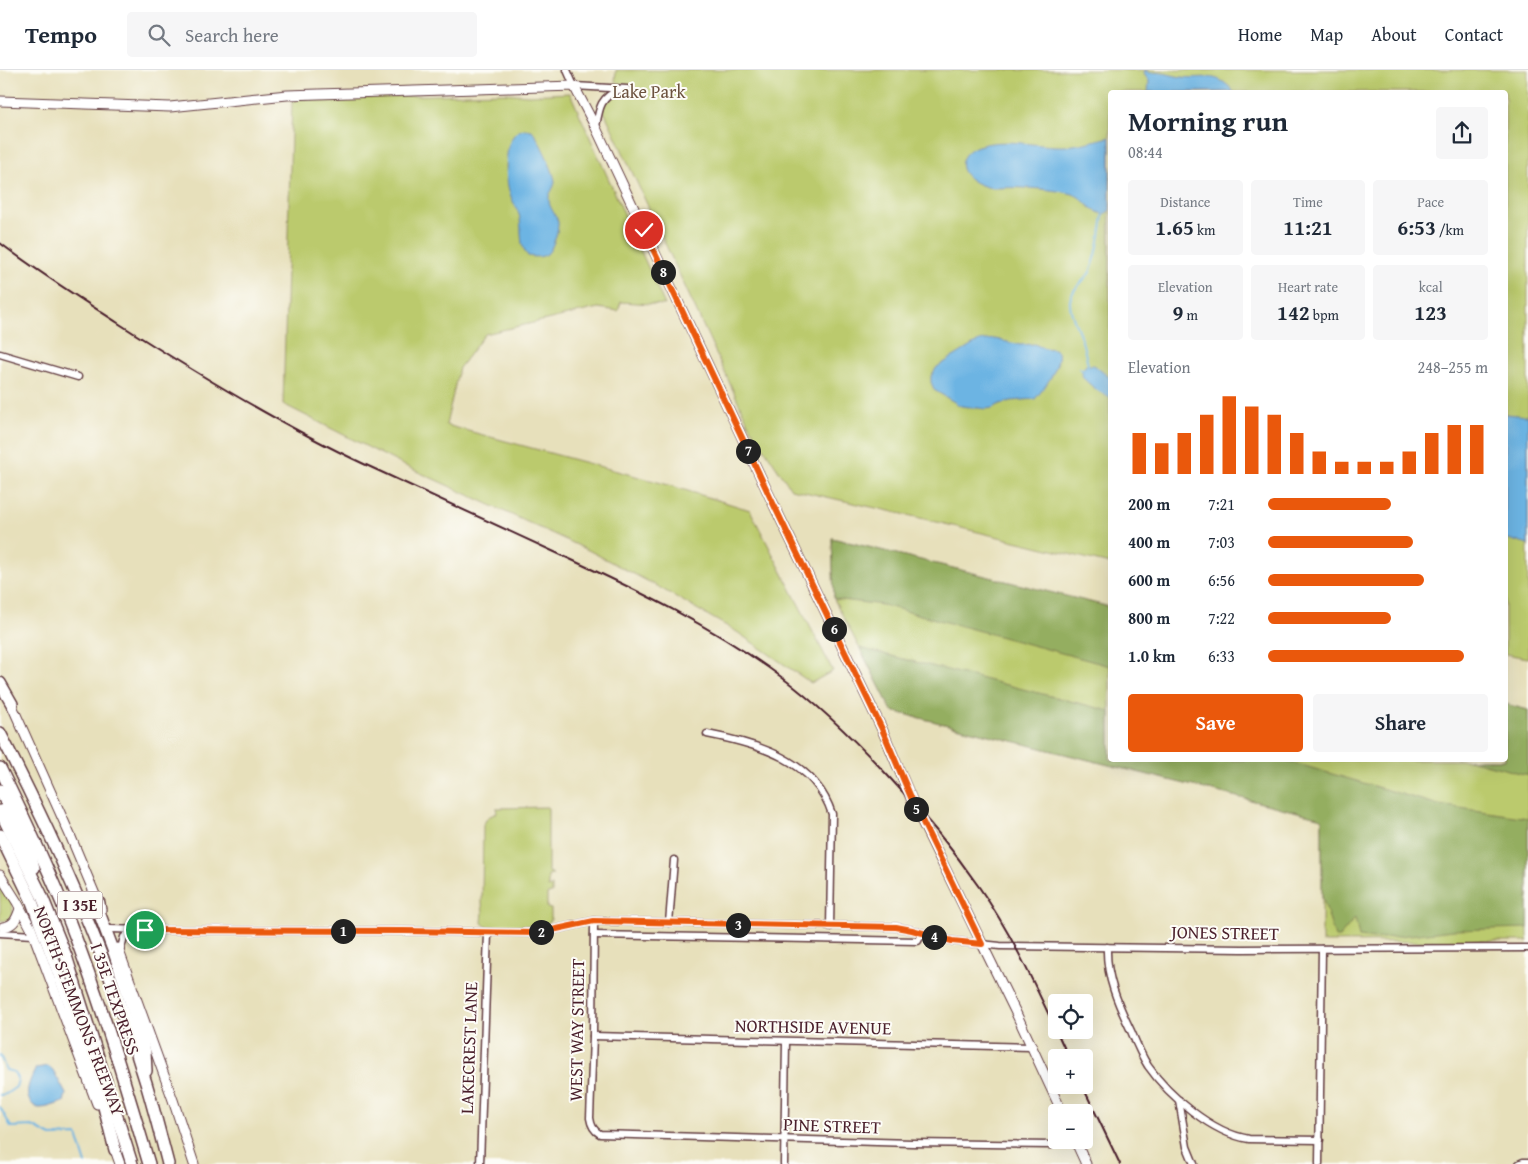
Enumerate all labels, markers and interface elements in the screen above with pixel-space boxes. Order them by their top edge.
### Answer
search box [127,12,477,57]
text: Tempo [25,17,97,52]
icon: search [145,21,173,49]
text: Search here [185,21,279,49]
text: Home [1238,21,1282,48]
text: Map [1310,21,1343,48]
text: About [1371,21,1417,48]
text: Contact [1445,21,1503,48]
park label: Lake Park [612,78,686,105]
text: Morning run [1128,100,1288,141]
button: share [1436,107,1488,159]
text: 08:44 [1128,140,1163,164]
text: Distance [1160,192,1210,212]
text: Time [1293,192,1323,212]
text: Pace [1417,192,1444,212]
pin [623,209,665,251]
text: 1.65 [1155,212,1194,243]
text: 11:21 [1283,212,1333,243]
text: 6:53 [1397,212,1436,243]
icon: check [630,216,658,244]
text: km [1194,220,1215,240]
text: /km [1436,220,1464,240]
pin: 8 [650,260,676,284]
text: 8 [660,262,667,282]
text: Elevation [1158,277,1213,297]
text: Heart rate [1278,277,1338,297]
text: kcal [1419,277,1443,297]
text: 9 [1173,297,1184,328]
text: 142 [1277,297,1310,328]
text: 123 [1414,297,1447,328]
text: m [1184,305,1198,325]
text: bpm [1310,305,1339,325]
text: Elevation [1128,355,1191,379]
text: 248–255 m [1418,355,1488,379]
pin: 7 [736,438,760,464]
text: 7 [745,441,752,461]
text: 200 m [1128,492,1170,516]
text: 7:21 [1208,492,1235,516]
text: 400 m [1128,530,1170,554]
text: 7:03 [1208,530,1235,554]
text: 600 m [1128,568,1170,592]
text: 6:56 [1208,568,1235,592]
text: 800 m [1128,606,1170,630]
text: 7:22 [1208,606,1235,630]
pin: 6 [822,616,846,642]
text: 6 [831,619,838,639]
text: 1.0 km [1128,644,1175,668]
text: 6:33 [1208,644,1235,668]
button: Save [1128,694,1303,752]
button: Share [1313,694,1488,752]
pin: 5 [904,796,928,822]
text: 5 [913,799,920,819]
road number: I 35E [58,892,102,918]
street label: NORTH STEMMONS FREEWAY [27,902,132,1120]
pin [124,909,166,951]
pin: 3 [726,912,750,938]
text: 3 [735,915,742,935]
icon: arrive [131,916,159,944]
pin: 1 [330,918,356,944]
street label: JONES STREET [1169,918,1279,947]
pin: 2 [528,920,554,944]
text: 1 [340,921,347,941]
text: 2 [538,922,545,942]
pin: 4 [922,924,946,950]
text: 4 [931,927,938,947]
street label: I 35E TEXPRESS [84,939,147,1059]
street label: WEST WAY STREET [562,958,591,1102]
street label: LAKECREST LANE [453,981,484,1114]
map controls [1048,994,1093,1149]
button: locate [1048,994,1093,1039]
street label: NORTHSIDE AVENUE [735,1012,891,1041]
button: + [1048,1049,1093,1094]
button: − [1048,1104,1093,1149]
street label: PINE STREET [783,1110,881,1141]

